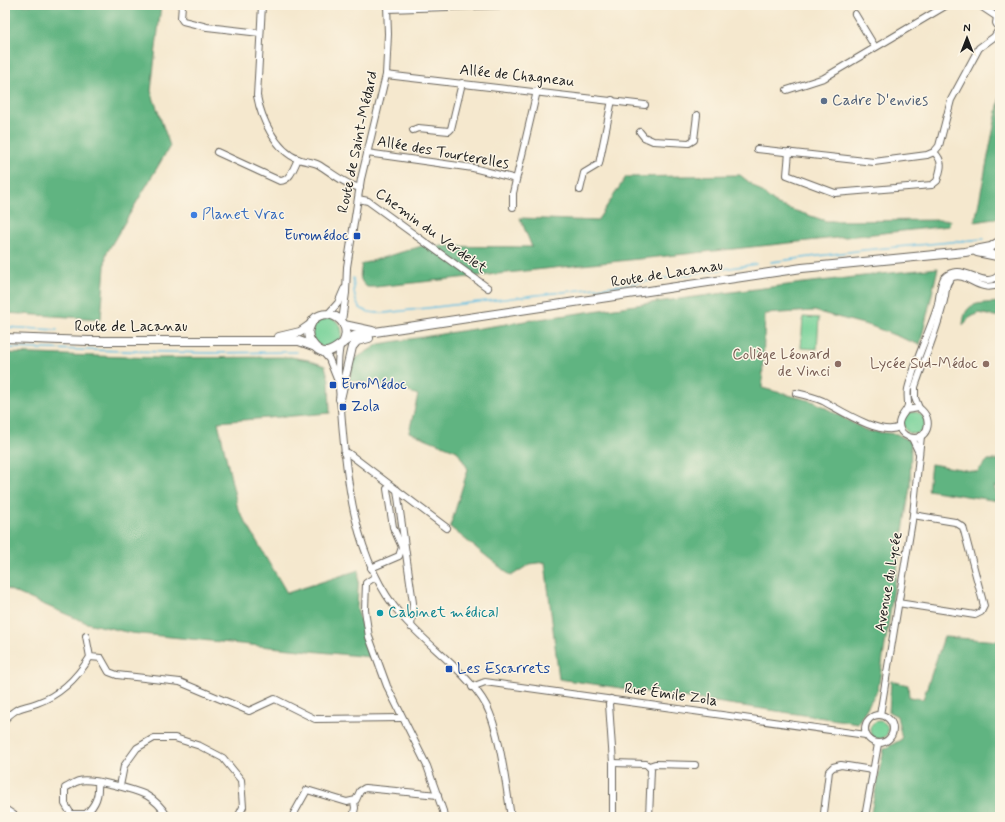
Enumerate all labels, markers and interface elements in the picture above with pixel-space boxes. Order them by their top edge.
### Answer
north arrow [947,18,987,58]
text: N [963,22,971,36]
street label: Allée de Chagneau [459,60,575,92]
street label: Route de Saint-Médard [333,69,383,215]
place label: Cadre D'envies [832,91,928,111]
marker: Cadre D'envies [819,96,829,106]
street label: Allée des Tourterelles [376,132,511,174]
street label: Chemin du Verdelet [371,184,491,279]
place label: Planet Vrac [202,205,285,225]
marker: Planet Vrac [189,210,199,220]
place label: Euromédoc [284,226,349,246]
marker: Euromédoc [352,231,362,241]
street label: Route de Lacanau [610,255,724,293]
street label: Route de Lacanau [74,317,188,337]
place label: Collège Léonard de Vinci [732,345,830,382]
place label: Lycée Sud-Médoc [870,354,978,374]
marker: Collège Léonard de Vinci [833,359,843,369]
marker: Lycée Sud-Médoc [981,359,991,369]
place label: EuroMédoc [341,375,407,395]
marker: EuroMédoc [328,380,338,390]
place label: Zola [351,397,380,417]
marker: Zola [338,402,348,412]
street label: Avenue du Lycée [870,530,908,634]
place label: Cabinet médical [388,603,498,623]
marker: Cabinet médical [375,608,385,618]
place label: Les Escarrets [457,659,550,679]
marker: Les Escarrets [444,664,454,674]
street label: Rue Émile Zola [623,678,719,711]

